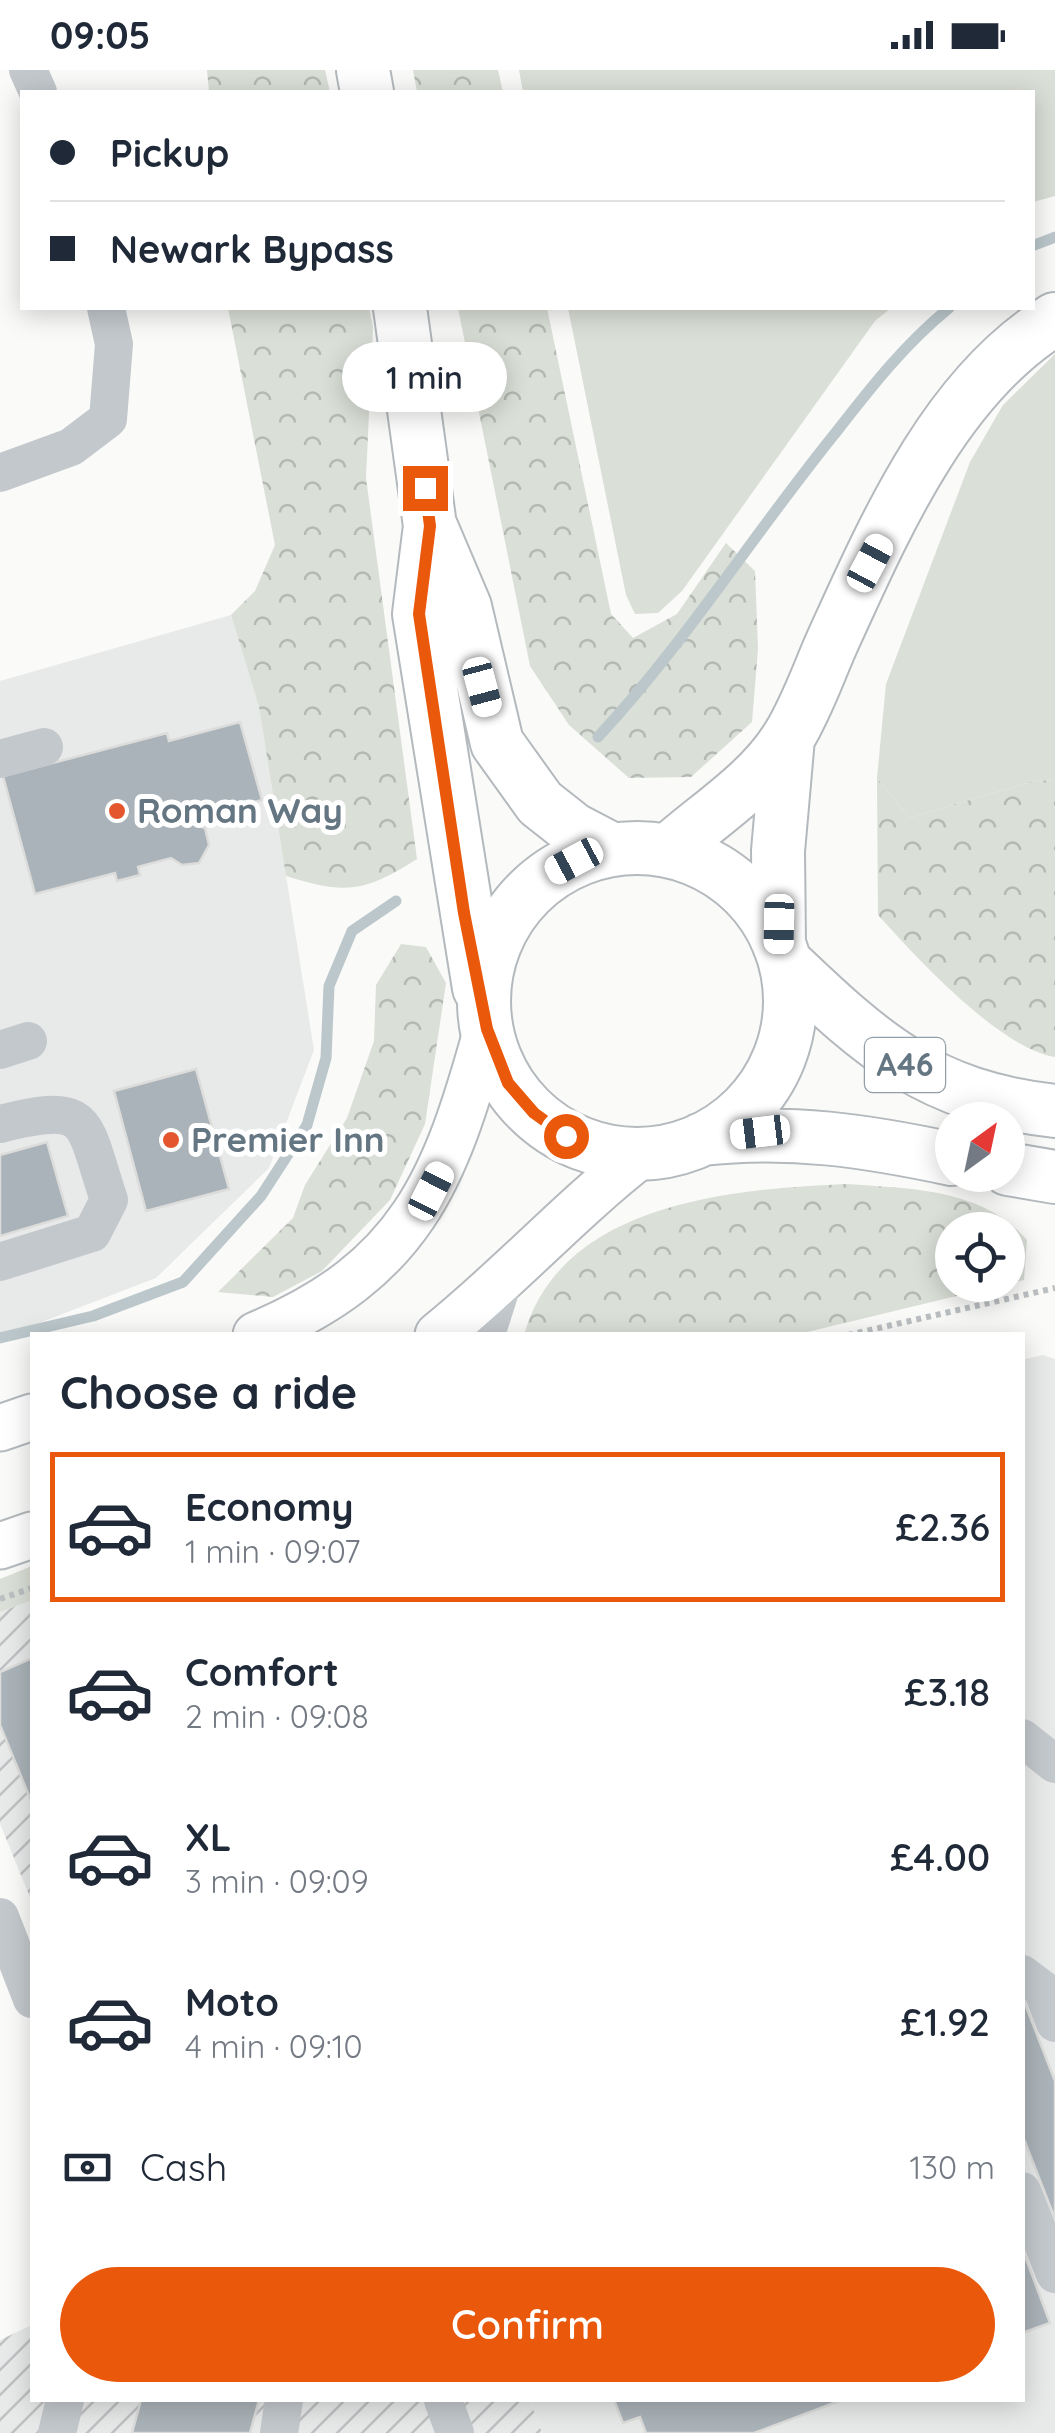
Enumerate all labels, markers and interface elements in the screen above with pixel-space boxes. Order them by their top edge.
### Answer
text: 09:05 [50,11,151,59]
text: Pickup [110,129,229,177]
text: Newark Bypass [110,225,394,273]
callout: 1 min [342,343,508,413]
text: 1 min [386,357,463,397]
route end [403,466,448,511]
car [843,529,897,597]
car [460,654,504,720]
place label: Roman Way [137,788,343,832]
marker: Roman Way [106,800,128,822]
car [540,834,608,888]
car [763,894,795,954]
road number: A46 [865,1038,945,1092]
north arrow [935,1102,1025,1192]
map controls [935,1102,1025,1302]
car [728,1113,792,1151]
route start [544,1114,589,1159]
place label: Premier Inn [191,1117,385,1161]
marker: Premier Inn [160,1129,182,1151]
car [404,1157,458,1225]
button: locate [935,1212,1025,1302]
text: Choose a ride [60,1364,357,1420]
icon: car [65,1482,155,1572]
text: Economy [185,1483,354,1531]
text: £2.36 [895,1503,990,1551]
text: 1 min · 09:07 [185,1531,360,1571]
icon: car [65,1647,155,1737]
text: Comfort [185,1648,339,1696]
text: £3.18 [904,1668,990,1716]
text: 2 min · 09:08 [185,1696,369,1736]
icon: car [65,1812,155,1902]
text: XL [185,1813,231,1861]
text: £4.00 [890,1833,990,1881]
text: 3 min · 09:09 [185,1861,369,1901]
icon: car [65,1977,155,2067]
text: Moto [185,1978,279,2026]
text: £1.92 [900,1998,990,2046]
text: 4 min · 09:10 [185,2026,363,2066]
icon: cash [60,2140,115,2195]
text: Cash [140,2143,227,2191]
text: 130 m [909,2147,995,2187]
button: Confirm [60,2267,995,2382]

